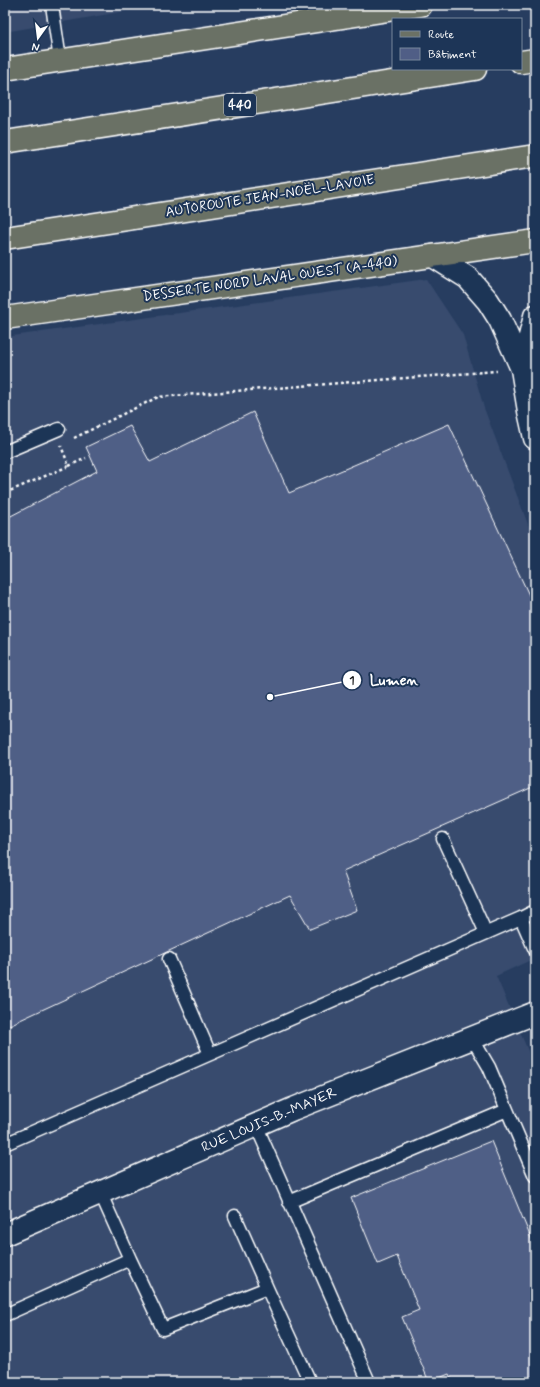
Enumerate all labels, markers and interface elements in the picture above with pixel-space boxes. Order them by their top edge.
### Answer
north arrow [18,18,58,58]
legend [392,18,522,70]
text: Route [428,27,454,43]
text: N [31,39,41,54]
text: Bâtiment [428,47,477,63]
road number: 440 [224,94,256,116]
street label: AUTOROUTE JEAN-NOËL-LAVOIE [164,171,376,221]
street label: DESSERTE NORD LAVAL OUEST (A-440) [142,252,398,306]
callout: Lumen [342,666,426,693]
text: Lumen [370,671,419,691]
text: 1 [349,673,355,689]
street label: RUE LOUIS-B.-MAYER [199,1083,340,1157]

